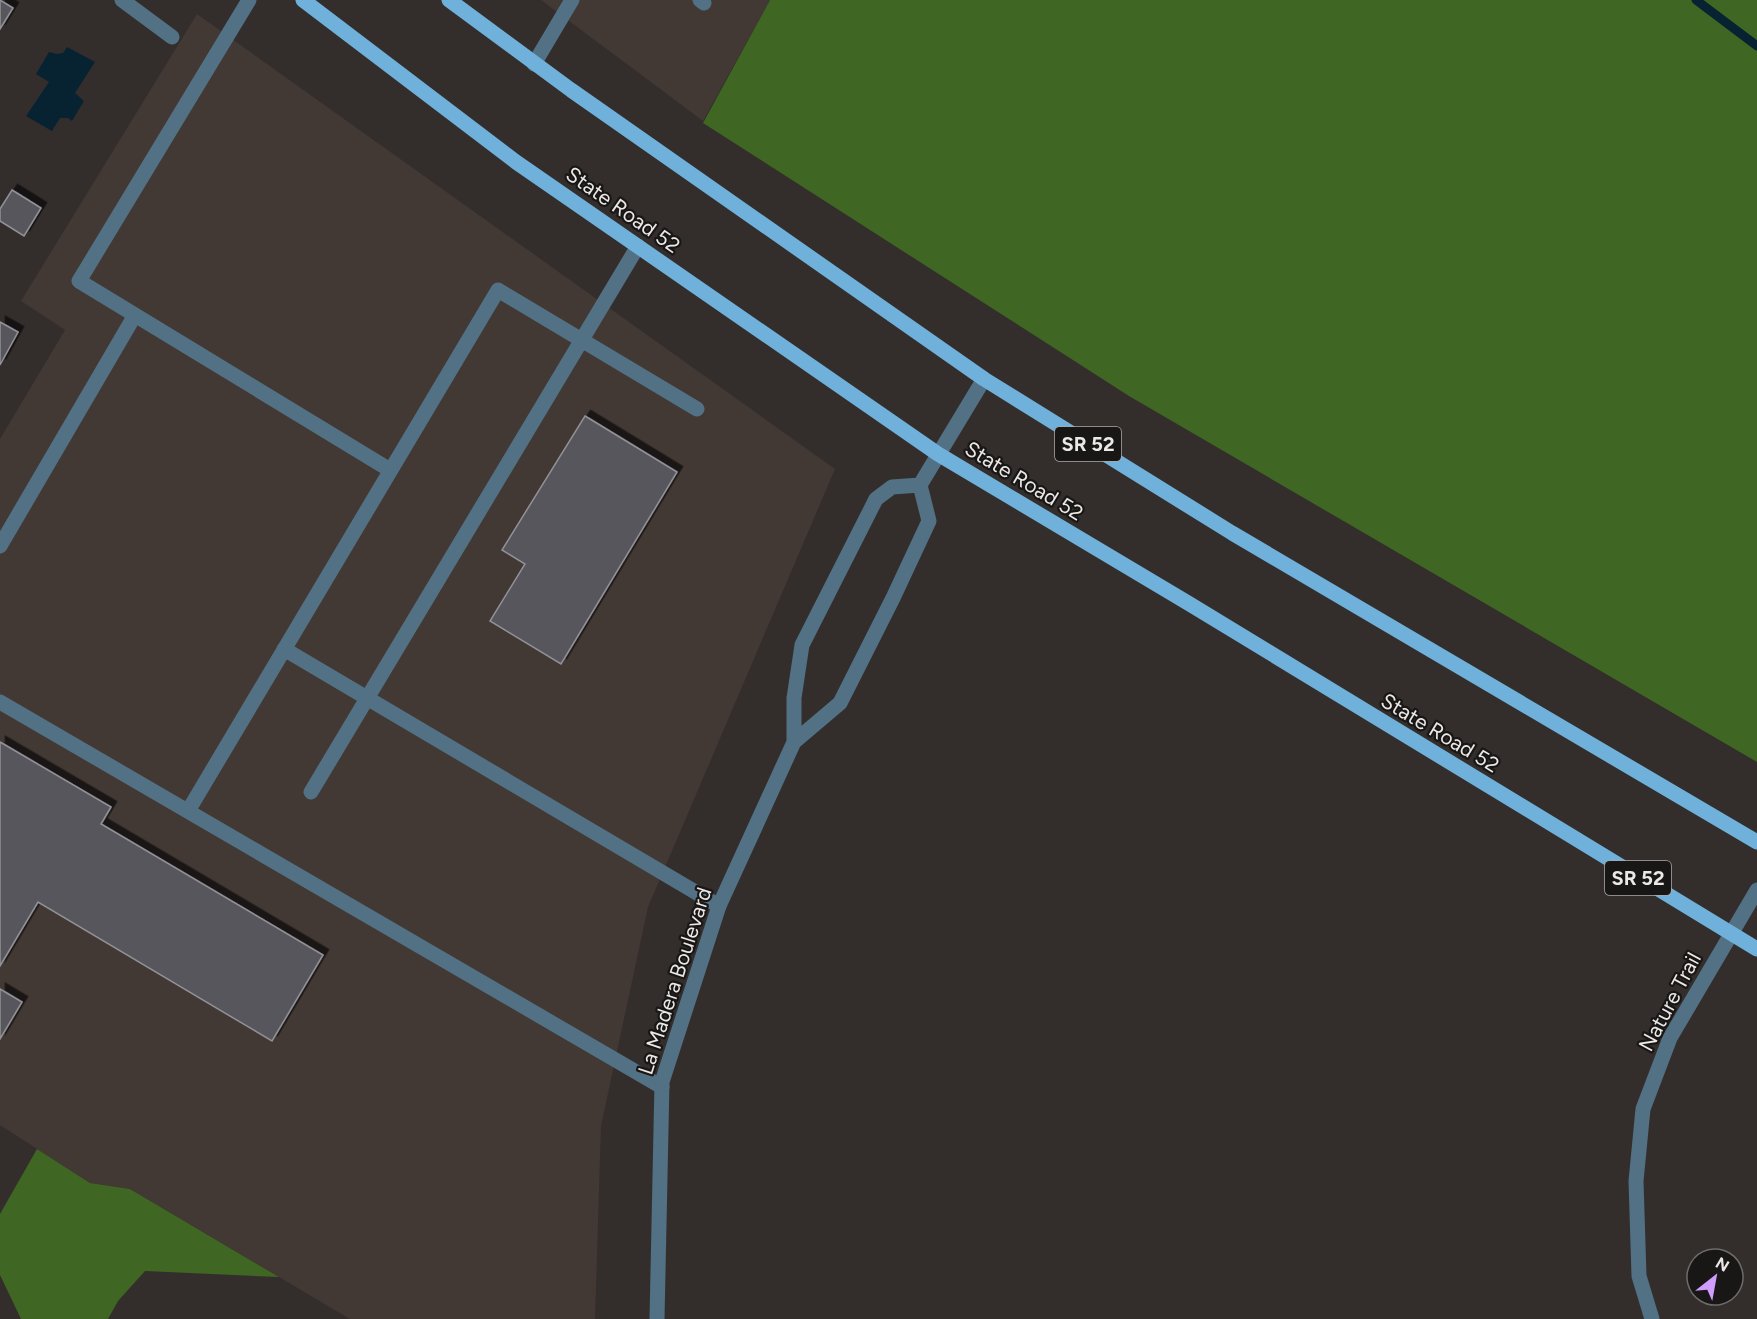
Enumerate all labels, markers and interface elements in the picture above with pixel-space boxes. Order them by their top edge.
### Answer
street label: State Road 52 [561,161,685,258]
road number: SR 52 [1055,427,1121,461]
street label: State Road 52 [961,436,1088,526]
street label: State Road 52 [1377,688,1504,778]
road number: SR 52 [1605,861,1671,895]
street label: La Madera Boulevard [632,884,717,1078]
street label: Nature Trail [1633,948,1706,1055]
north arrow [1685,1247,1745,1307]
text: N [1712,1253,1733,1276]

